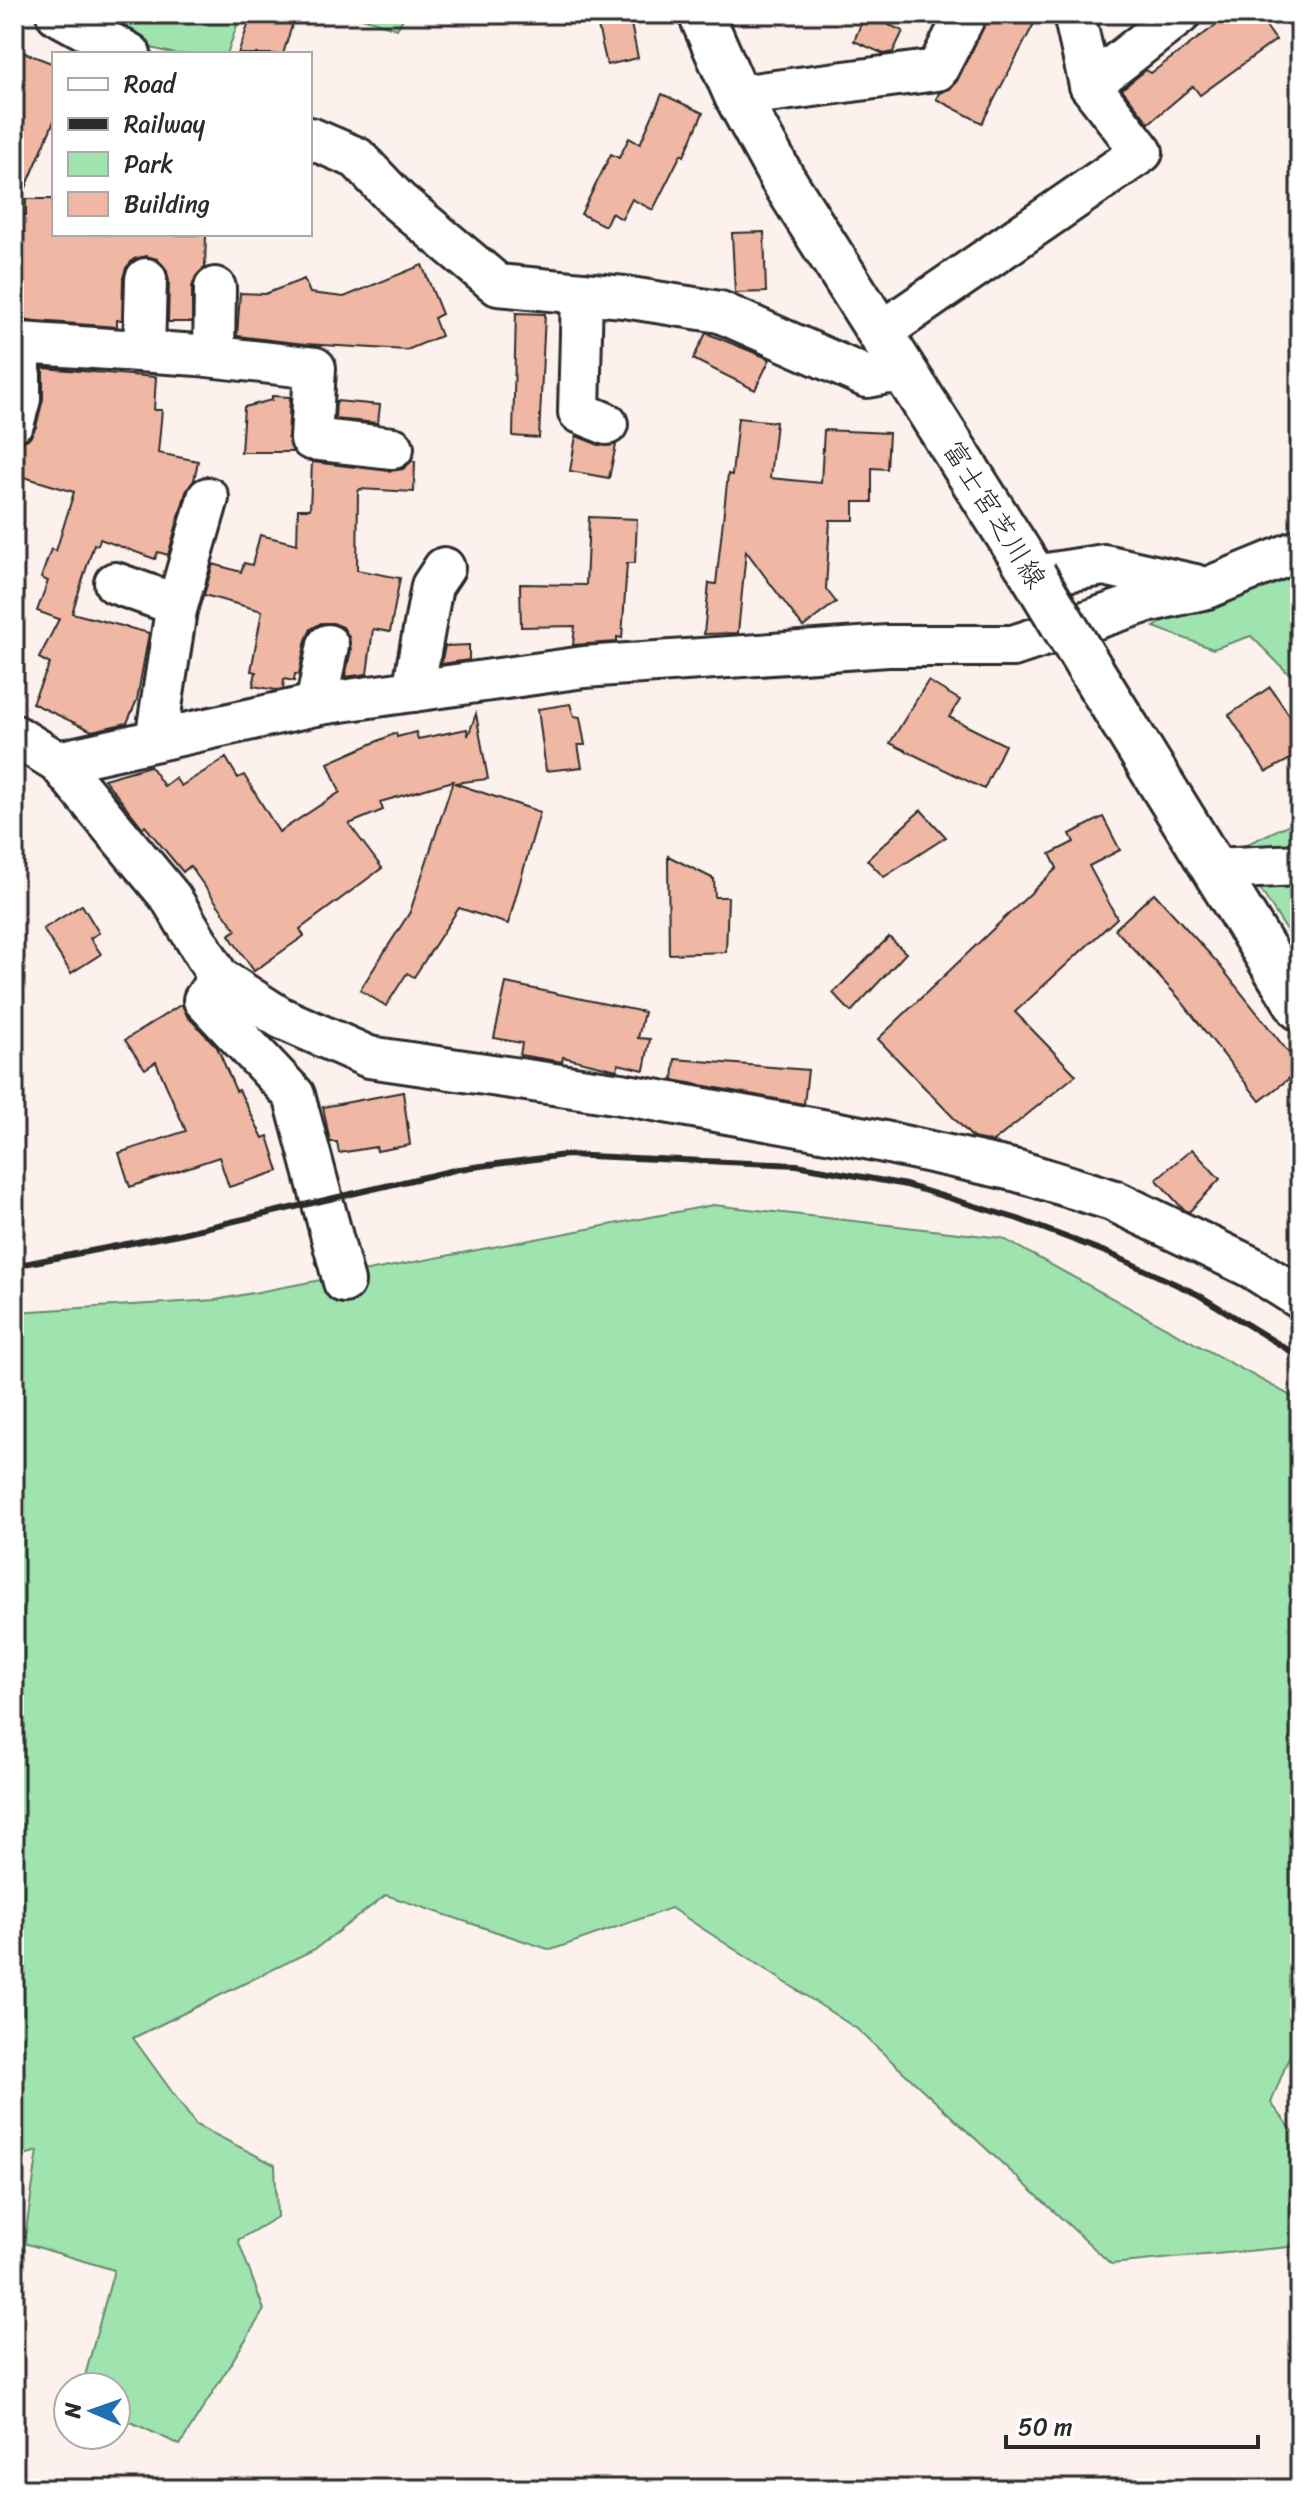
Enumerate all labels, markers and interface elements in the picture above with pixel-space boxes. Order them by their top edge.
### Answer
legend [52,52,312,236]
text: Road [124,63,178,105]
text: Railway [124,103,206,145]
text: Park [124,143,173,185]
text: Building [124,183,210,225]
street label: 富士宮芝川線 [929,430,1060,598]
north arrow [52,2371,132,2451]
scale bar [1006,2399,1258,2449]
text: N [53,2401,92,2420]
text: 50 m [1018,2406,1073,2448]

